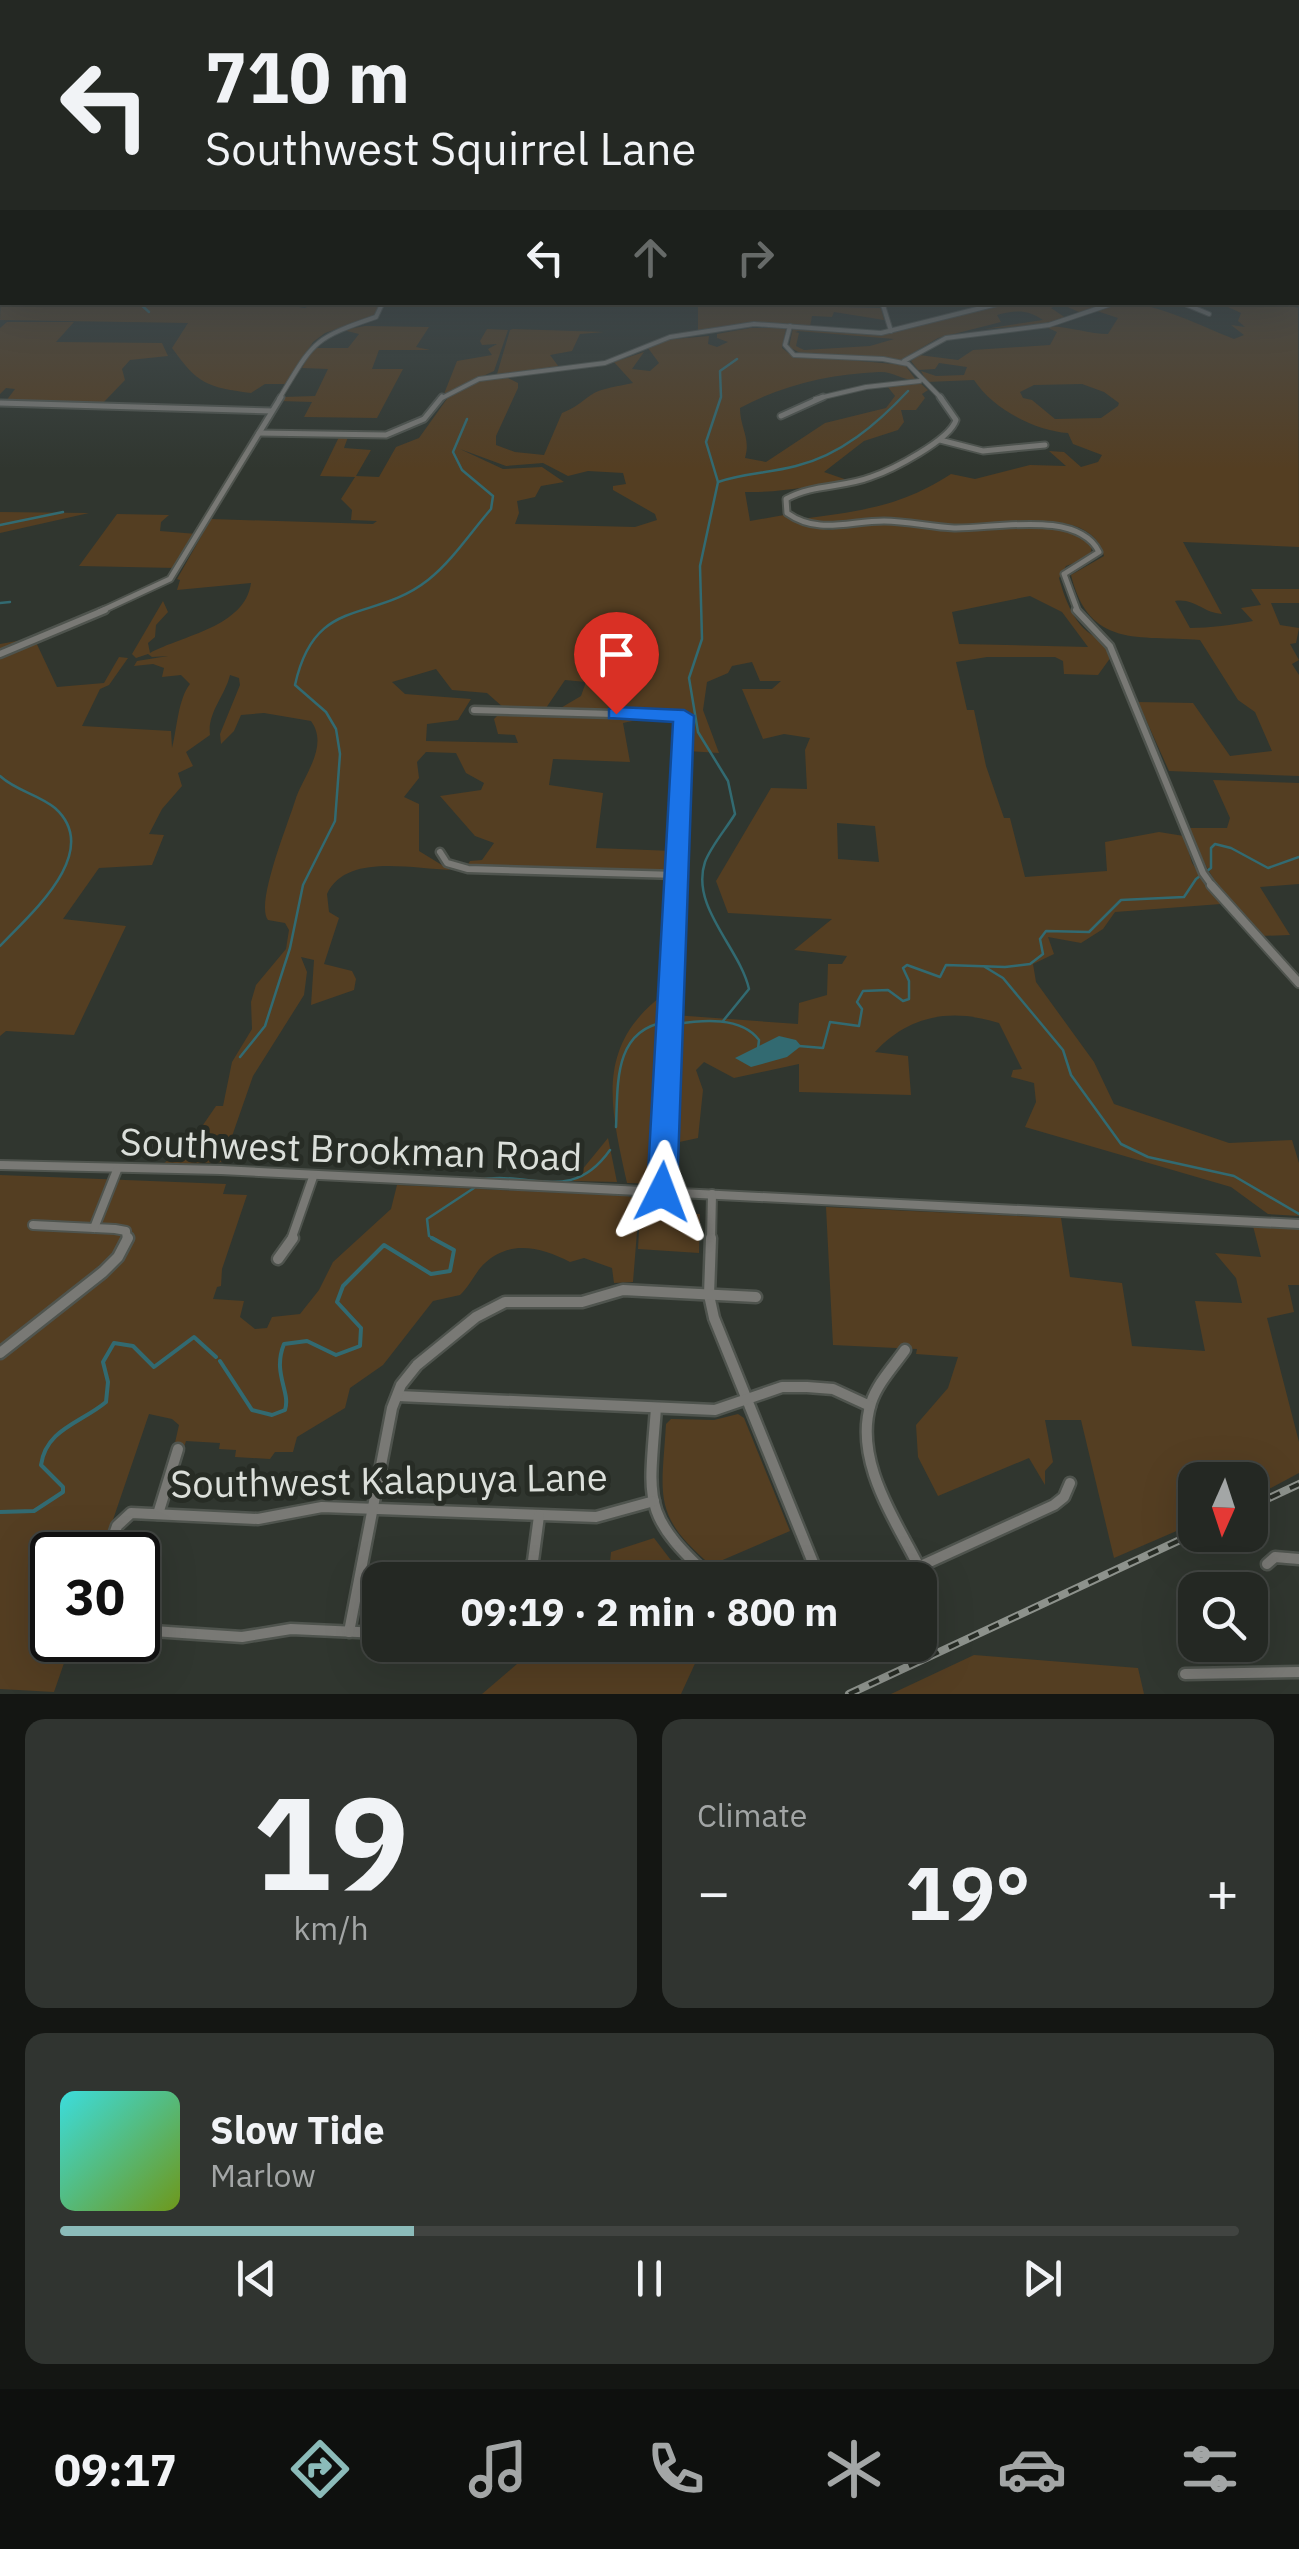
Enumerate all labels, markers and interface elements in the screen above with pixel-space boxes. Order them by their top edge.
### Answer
text: 710 m [205,31,410,122]
icon: left [40,40,170,170]
text: Southwest Squirrel Lane [205,119,696,177]
icon: left [518,230,573,285]
icon: ahead [623,230,678,285]
icon: right [728,230,783,285]
pin [574,612,659,715]
icon: arrive [589,627,644,682]
street label: Southwest Brookman Road [119,1116,583,1181]
position arrow [610,1140,714,1244]
street label: Southwest Kalapuya Lane [170,1451,608,1508]
north arrow [1178,1462,1268,1552]
map controls [1178,1462,1268,1662]
speed limit sign: 30 [30,1532,160,1662]
button: search [1178,1572,1268,1662]
text: 09:19 · 2 min · 800 m [461,1587,838,1636]
text: 19 [253,1757,409,1926]
text: Climate [697,1794,807,1836]
text: 19° [905,1843,1031,1941]
text: − [697,1856,730,1927]
text: + [1206,1856,1239,1927]
text: km/h [293,1907,369,1949]
text: Slow Tide [210,2105,385,2154]
text: Marlow [210,2154,316,2196]
icon: previous [229,2251,284,2306]
icon: pause [622,2251,677,2306]
icon: next [1015,2251,1070,2306]
icon: directions [285,2434,355,2504]
icon: music [463,2434,533,2504]
icon: phone [641,2434,711,2504]
icon: climate [819,2434,889,2504]
icon: car [997,2434,1067,2504]
icon: filters [1175,2434,1245,2504]
text: 09:17 [54,2440,177,2498]

